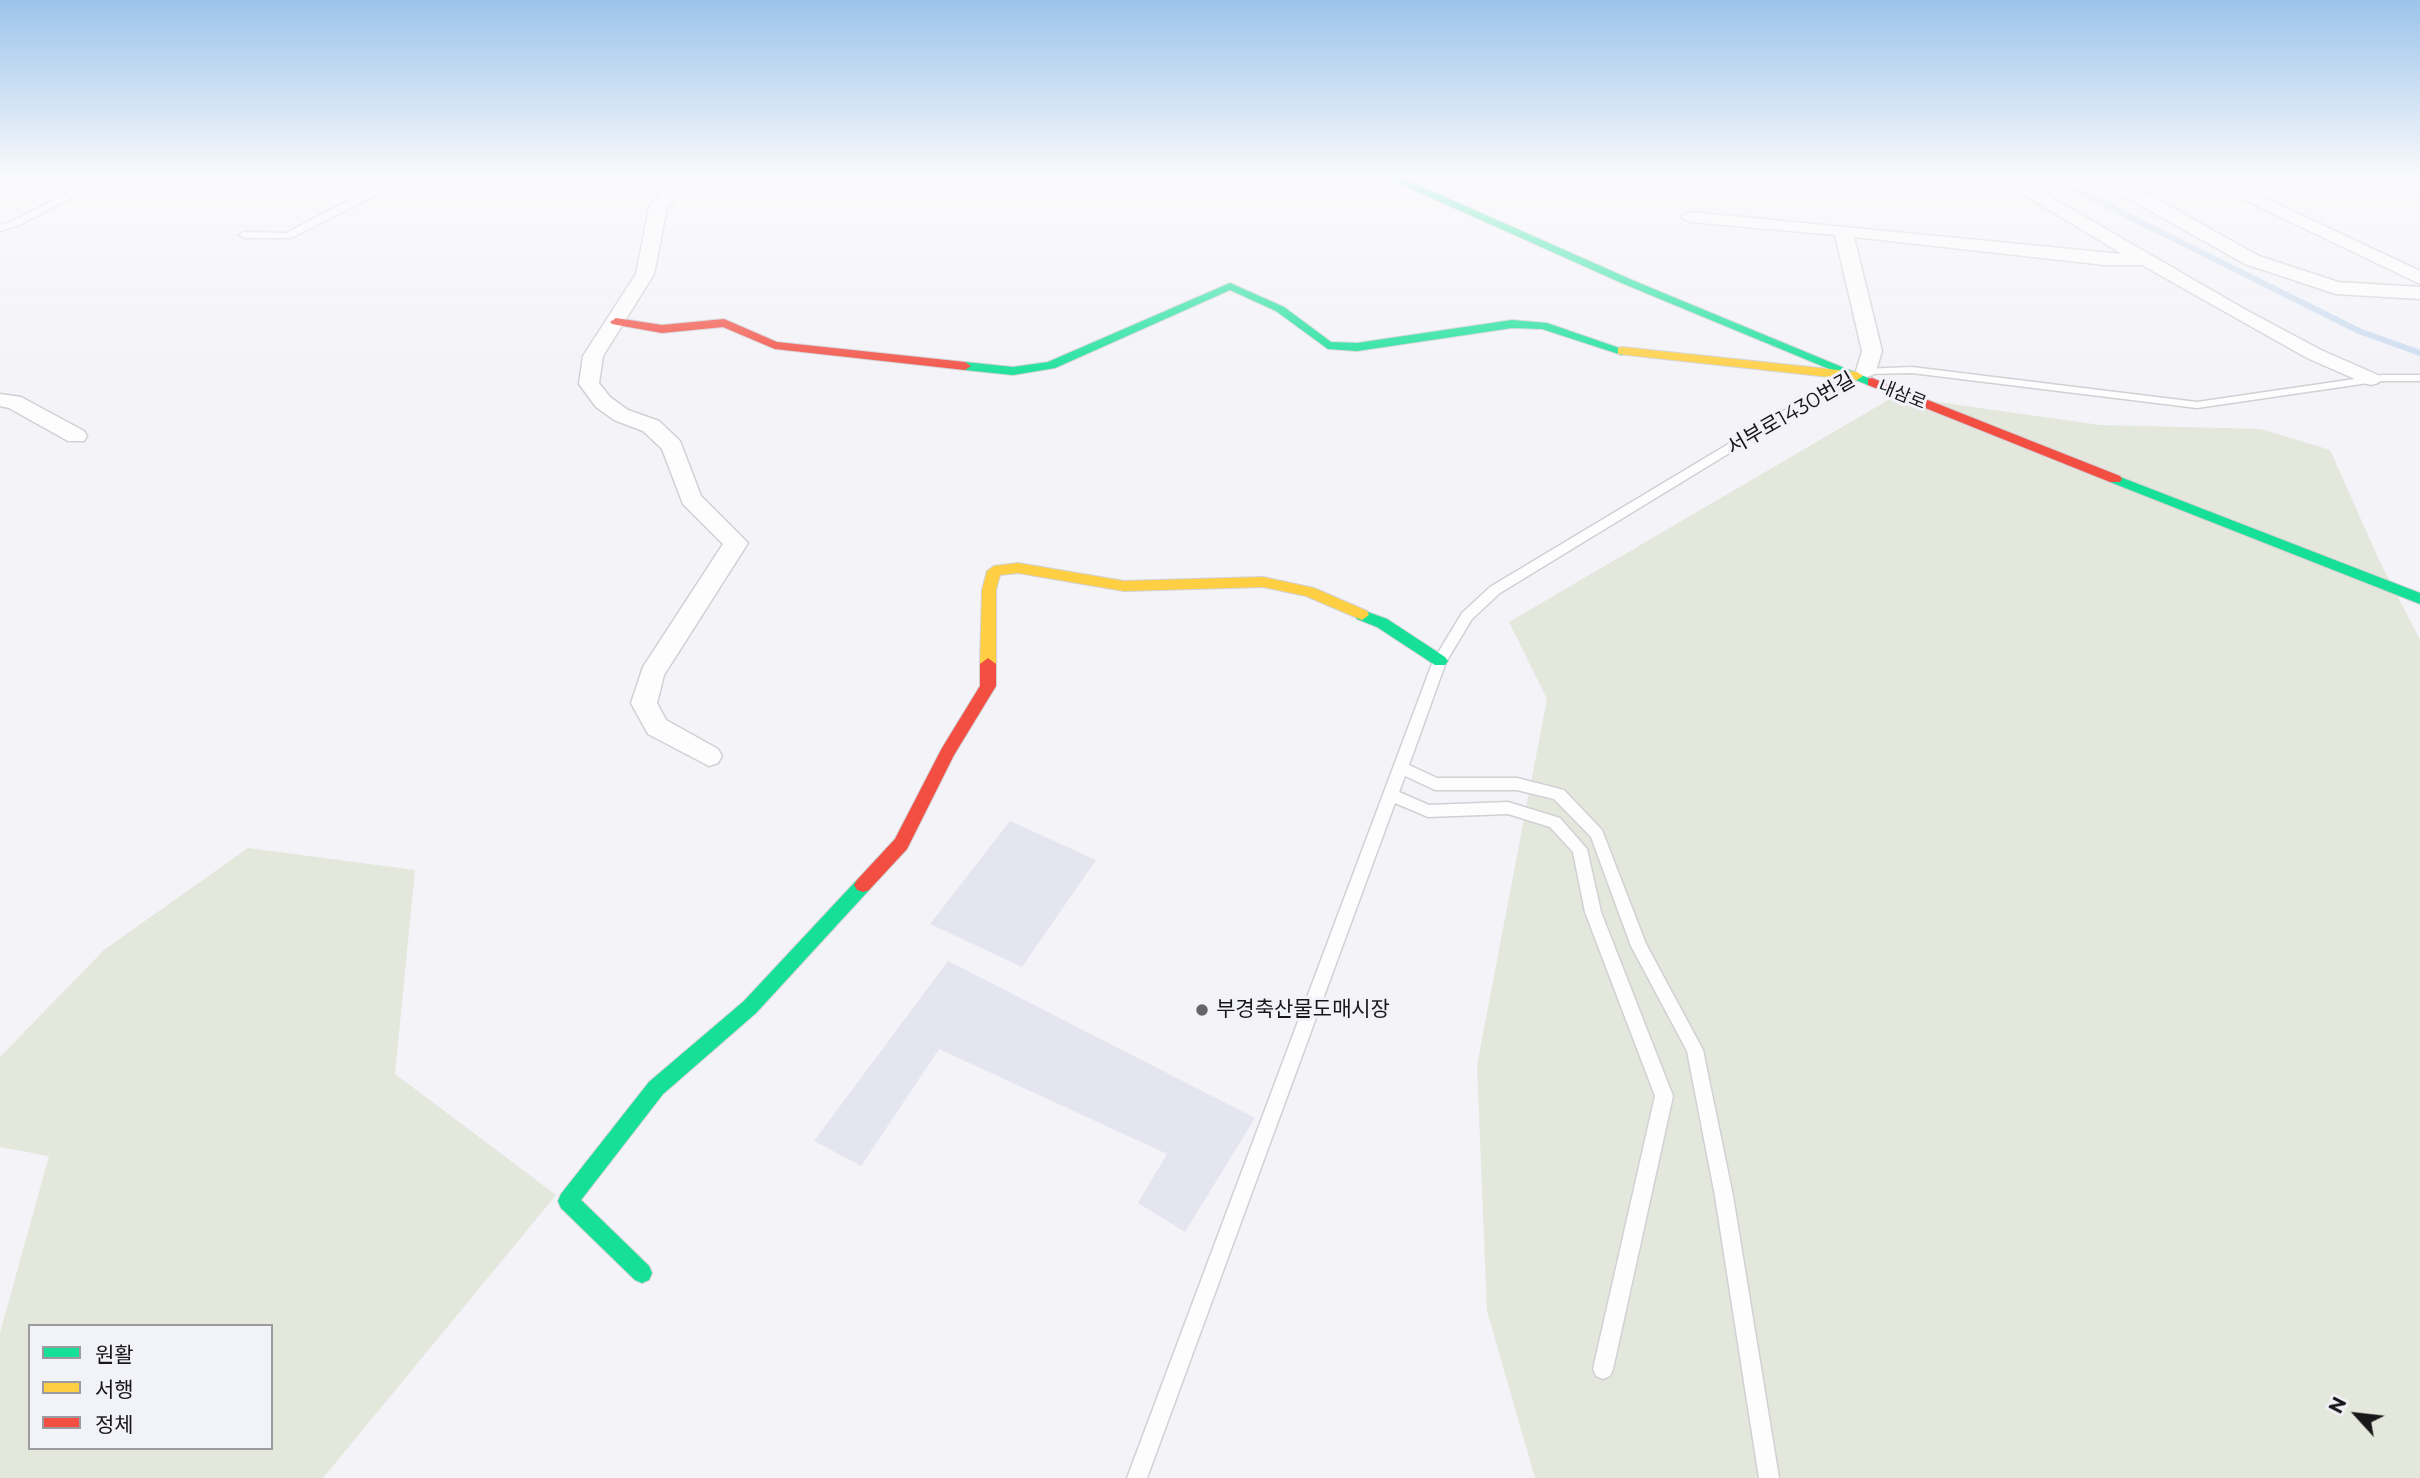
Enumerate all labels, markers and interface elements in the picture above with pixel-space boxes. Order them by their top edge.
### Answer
street label: 서부로1430번길 [1723,367,1859,461]
street label: 내삼로 [1875,376,1929,414]
place label: 부경축산물도매시장 [1216,997,1390,1023]
marker: 부경축산물도매시장 [1194,1002,1210,1018]
legend [28,1324,273,1450]
text: 원활 [95,1342,134,1367]
text: 서행 [95,1377,134,1402]
north arrow [2322,1380,2392,1450]
text: N [2324,1393,2352,1417]
text: 정체 [95,1412,134,1437]

